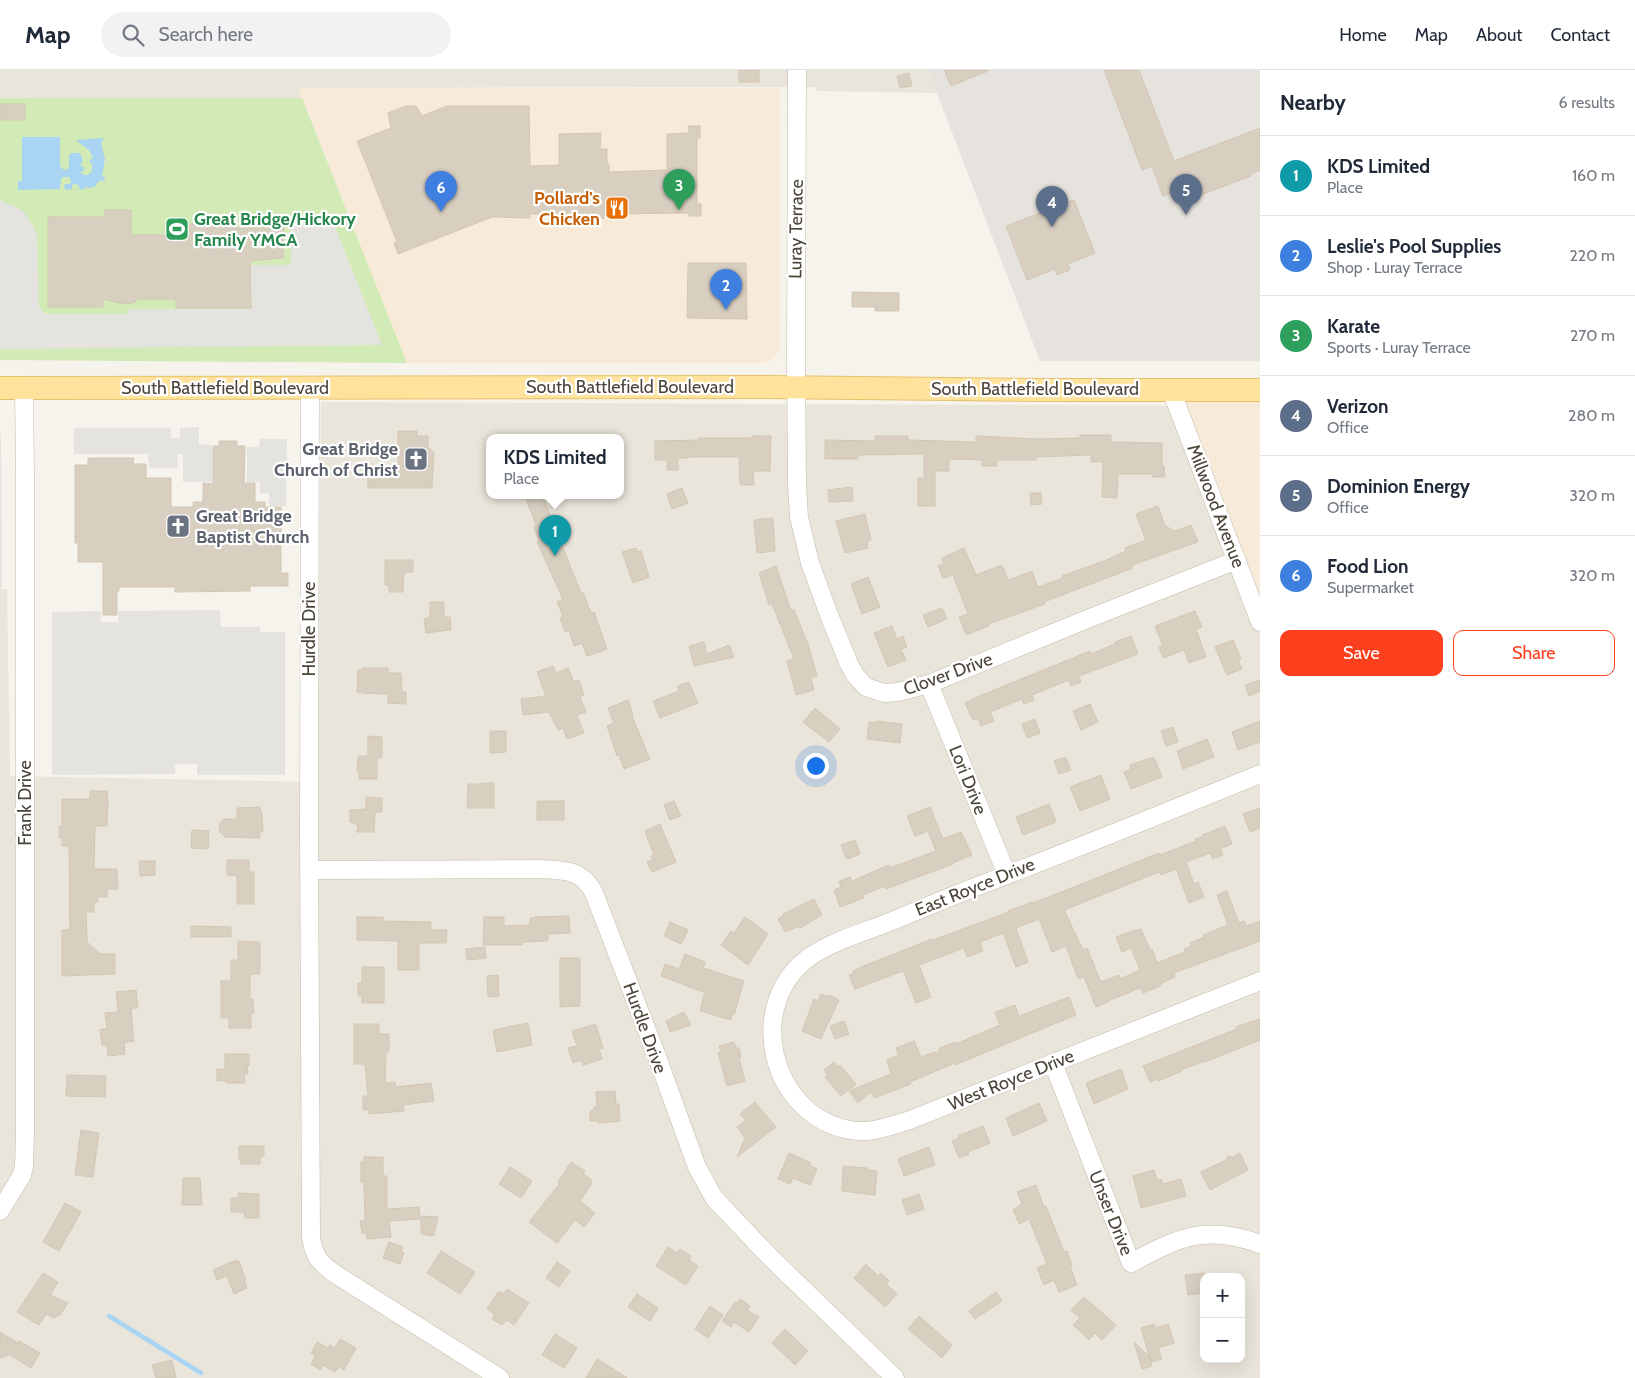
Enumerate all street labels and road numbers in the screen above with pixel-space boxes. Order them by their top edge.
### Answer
street label: Luray Terrace [784,179,808,279]
street label: South Battlefield Boulevard [526,376,734,398]
street label: South Battlefield Boulevard [121,377,329,399]
street label: South Battlefield Boulevard [931,378,1139,400]
street label: Millwood Avenue [1182,441,1250,571]
street label: Hurdle Drive [298,581,320,677]
street label: Clover Drive [901,648,995,700]
street label: Lori Drive [944,742,992,818]
street label: Frank Drive [14,760,36,846]
street label: East Royce Drive [912,853,1038,921]
street label: Hurdle Drive [618,980,672,1076]
street label: West Royce Drive [945,1045,1077,1115]
street label: Unser Drive [1084,1167,1138,1259]

